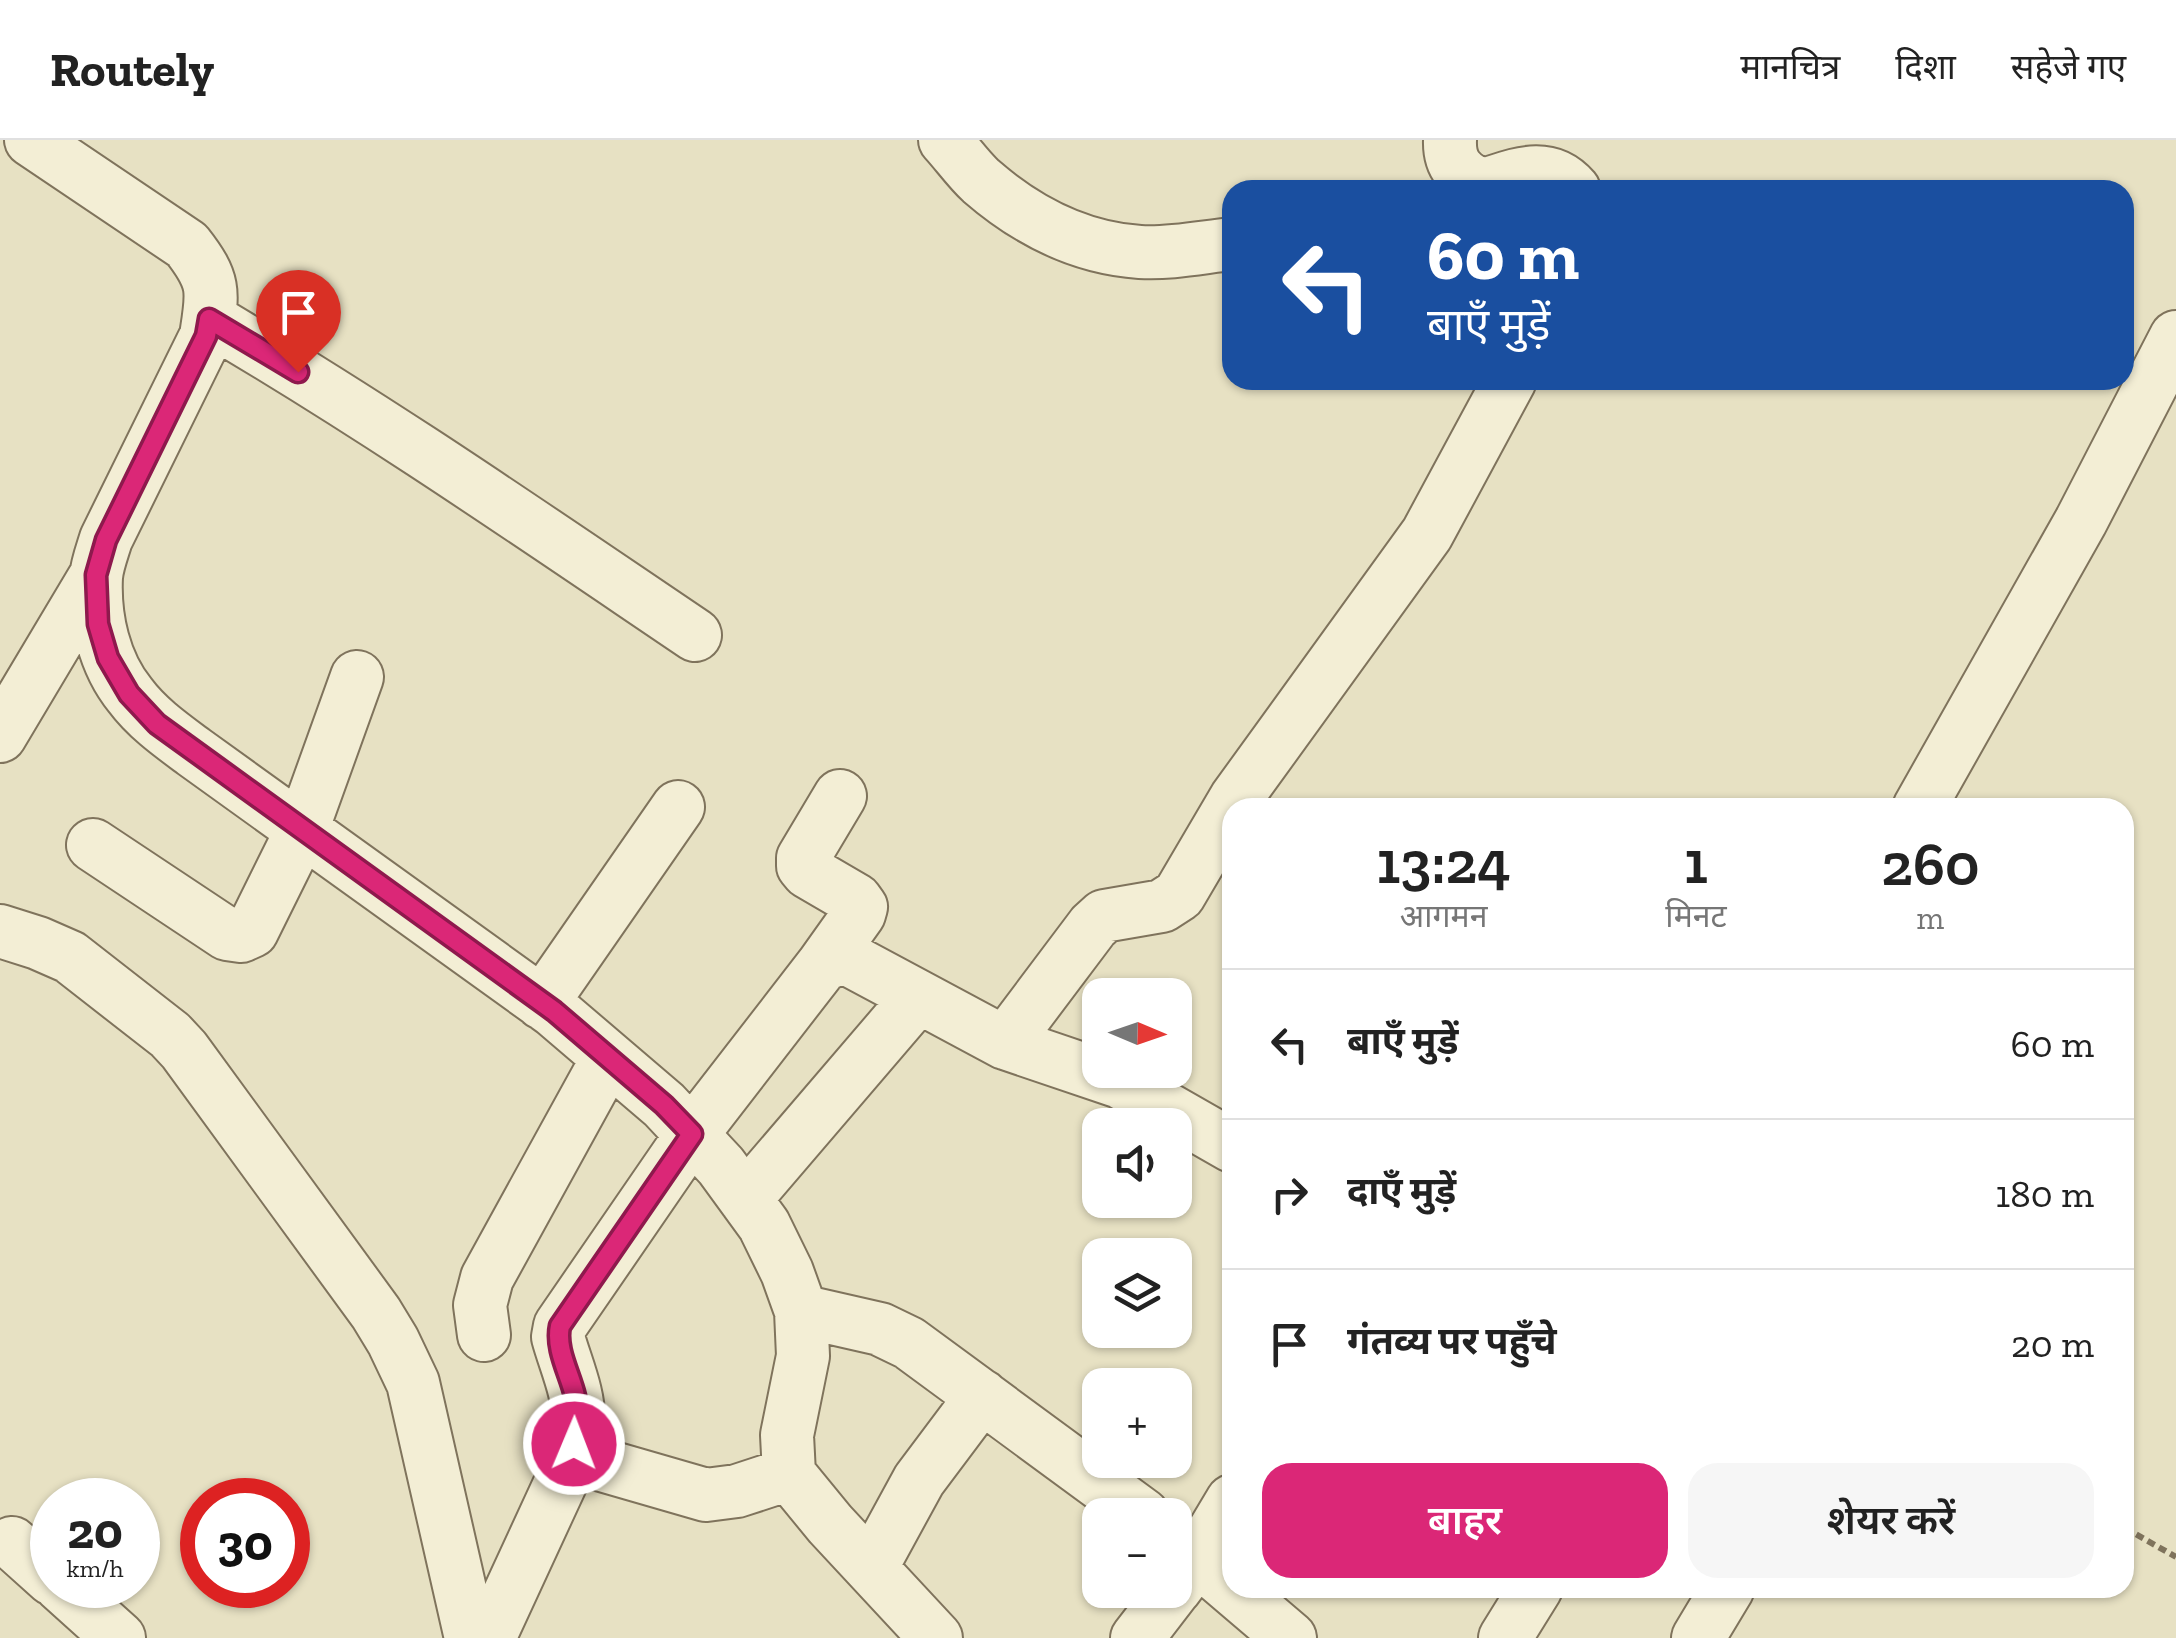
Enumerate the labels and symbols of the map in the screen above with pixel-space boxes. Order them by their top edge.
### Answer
pin [256,270,341,373]
north arrow [1082,978,1192,1088]
position arrow [522,1392,626,1496]
speed limit sign: 30 [180,1478,310,1608]

